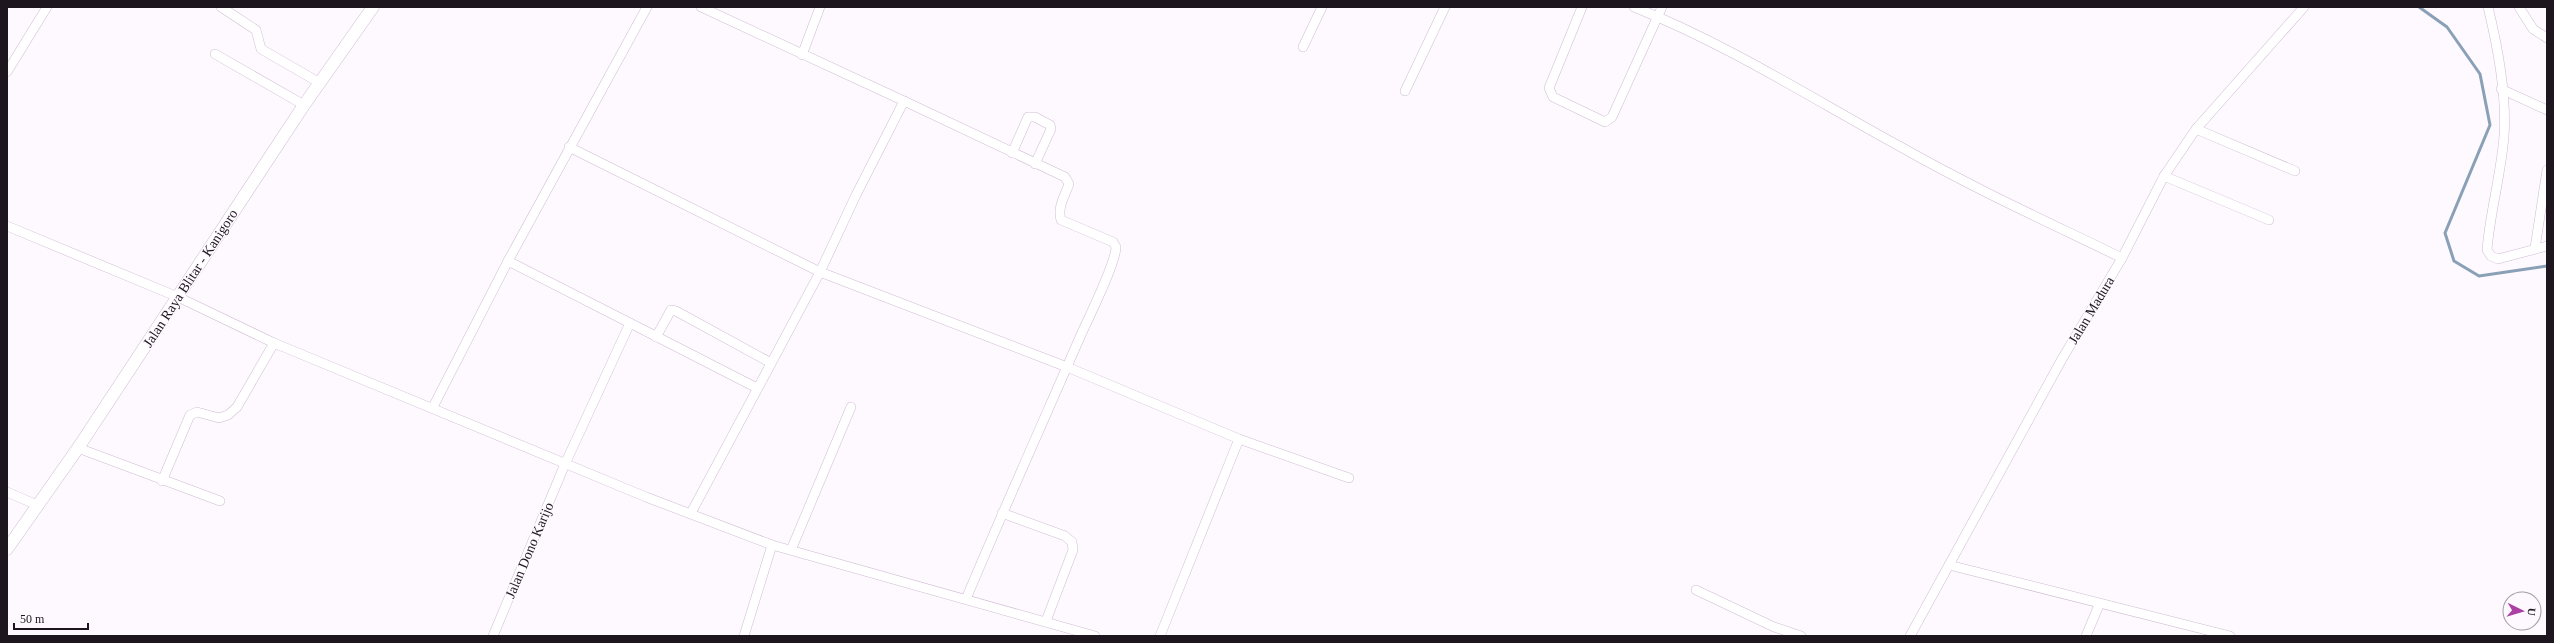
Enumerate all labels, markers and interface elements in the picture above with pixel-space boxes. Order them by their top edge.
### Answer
street label: Jalan Raya Blitar - Kanigoro [140,207,241,350]
street label: Jalan Madura [2065,273,2118,347]
street label: Jalan Dono Karijo [503,500,556,600]
north arrow [2502,591,2542,631]
scale bar [14,605,88,631]
text: U [2526,607,2538,616]
text: 50 m [20,612,45,626]

